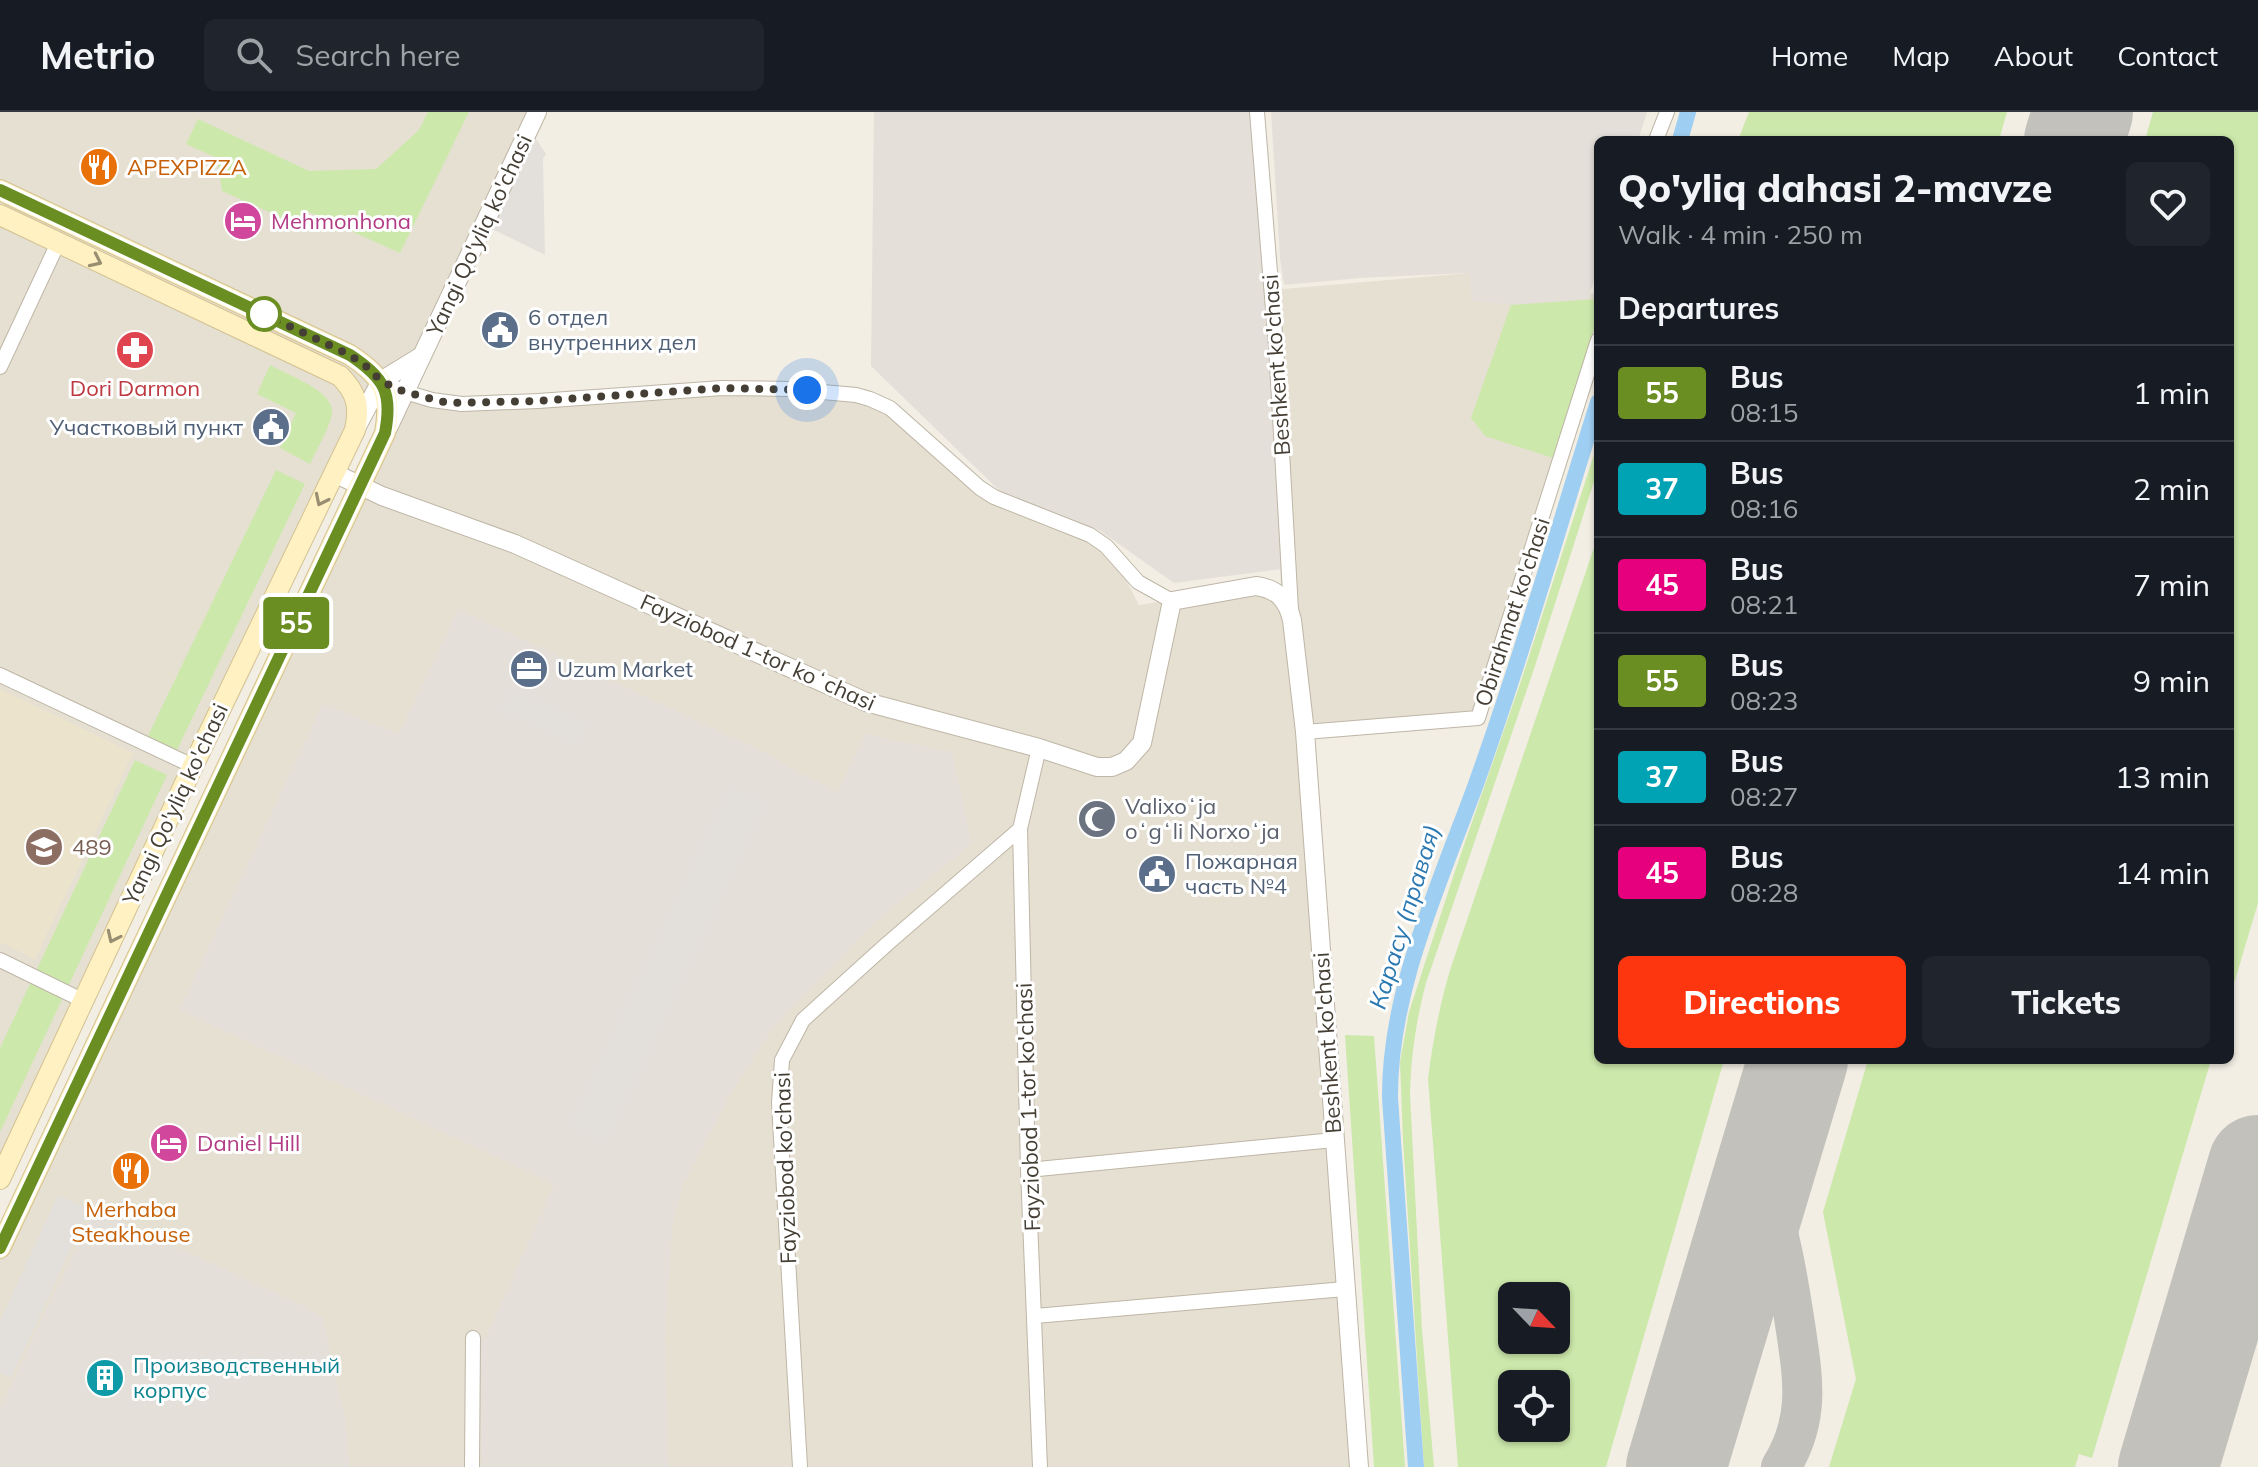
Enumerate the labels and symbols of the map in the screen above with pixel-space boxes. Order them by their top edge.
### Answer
street label: Yangi Qo'yliq ko'chasi [420,130,538,341]
restaurant icon: APEXPIZZA [78,146,120,188]
place label: APEXPIZZA [127,153,247,181]
hotel icon: Mehmonhona [222,200,264,242]
place label: Mehmonhona [271,207,411,235]
one-way arrow [87,251,102,267]
street label: Beshkent ko'chasi [1256,273,1296,457]
unlabelled marker [247,297,281,331]
place label: 6 отдел внутренних дел [528,303,697,356]
public building icon: 6 отдел внутренних дел [479,309,521,351]
pharmacy icon: Dori Darmon [114,329,156,371]
your location [787,370,827,410]
place label: Dori Darmon [70,374,200,402]
public building icon: Участковый пункт [250,406,292,448]
place label: Участковый пункт [48,413,243,441]
one-way arrow [315,492,331,507]
street label: Obirahmat ko'chasi [1468,514,1556,710]
street label: Fayziobod 1-tor koʻchasi [636,587,880,717]
line badge: 55 [260,597,332,649]
office icon: Uzum Market [508,648,550,690]
place label: Uzum Market [557,655,693,683]
street label: Yangi Qo'yliq ko'chasi [116,699,234,910]
place label: Valixoʻja oʻgʻli Norxoʻja [1125,792,1280,845]
mosque icon: Valixoʻja oʻgʻli Norxoʻja [1076,798,1118,840]
water label: Карасу (правая) [1362,821,1446,1012]
school or university icon: 489 [23,826,65,868]
place label: 489 [72,833,112,861]
place label: Пожарная часть №4 [1185,847,1298,900]
public building icon: Пожарная часть №4 [1136,853,1178,895]
one-way arrow [107,929,123,944]
street label: Beshkent ko'chasi [1307,951,1347,1135]
street label: Fayziobod 1-tor ko'chasi [1010,982,1046,1232]
street label: Fayziobod ko'chasi [768,1072,802,1264]
hotel icon: Daniel Hill [148,1122,190,1164]
place label: Daniel Hill [197,1129,300,1157]
restaurant icon: Merhaba Steakhouse [110,1150,152,1192]
place label: Merhaba Steakhouse [72,1195,190,1248]
north arrow [1498,1282,1570,1354]
place label: Производственный корпус [133,1351,340,1404]
building icon: Производственный корпус [84,1357,126,1399]

